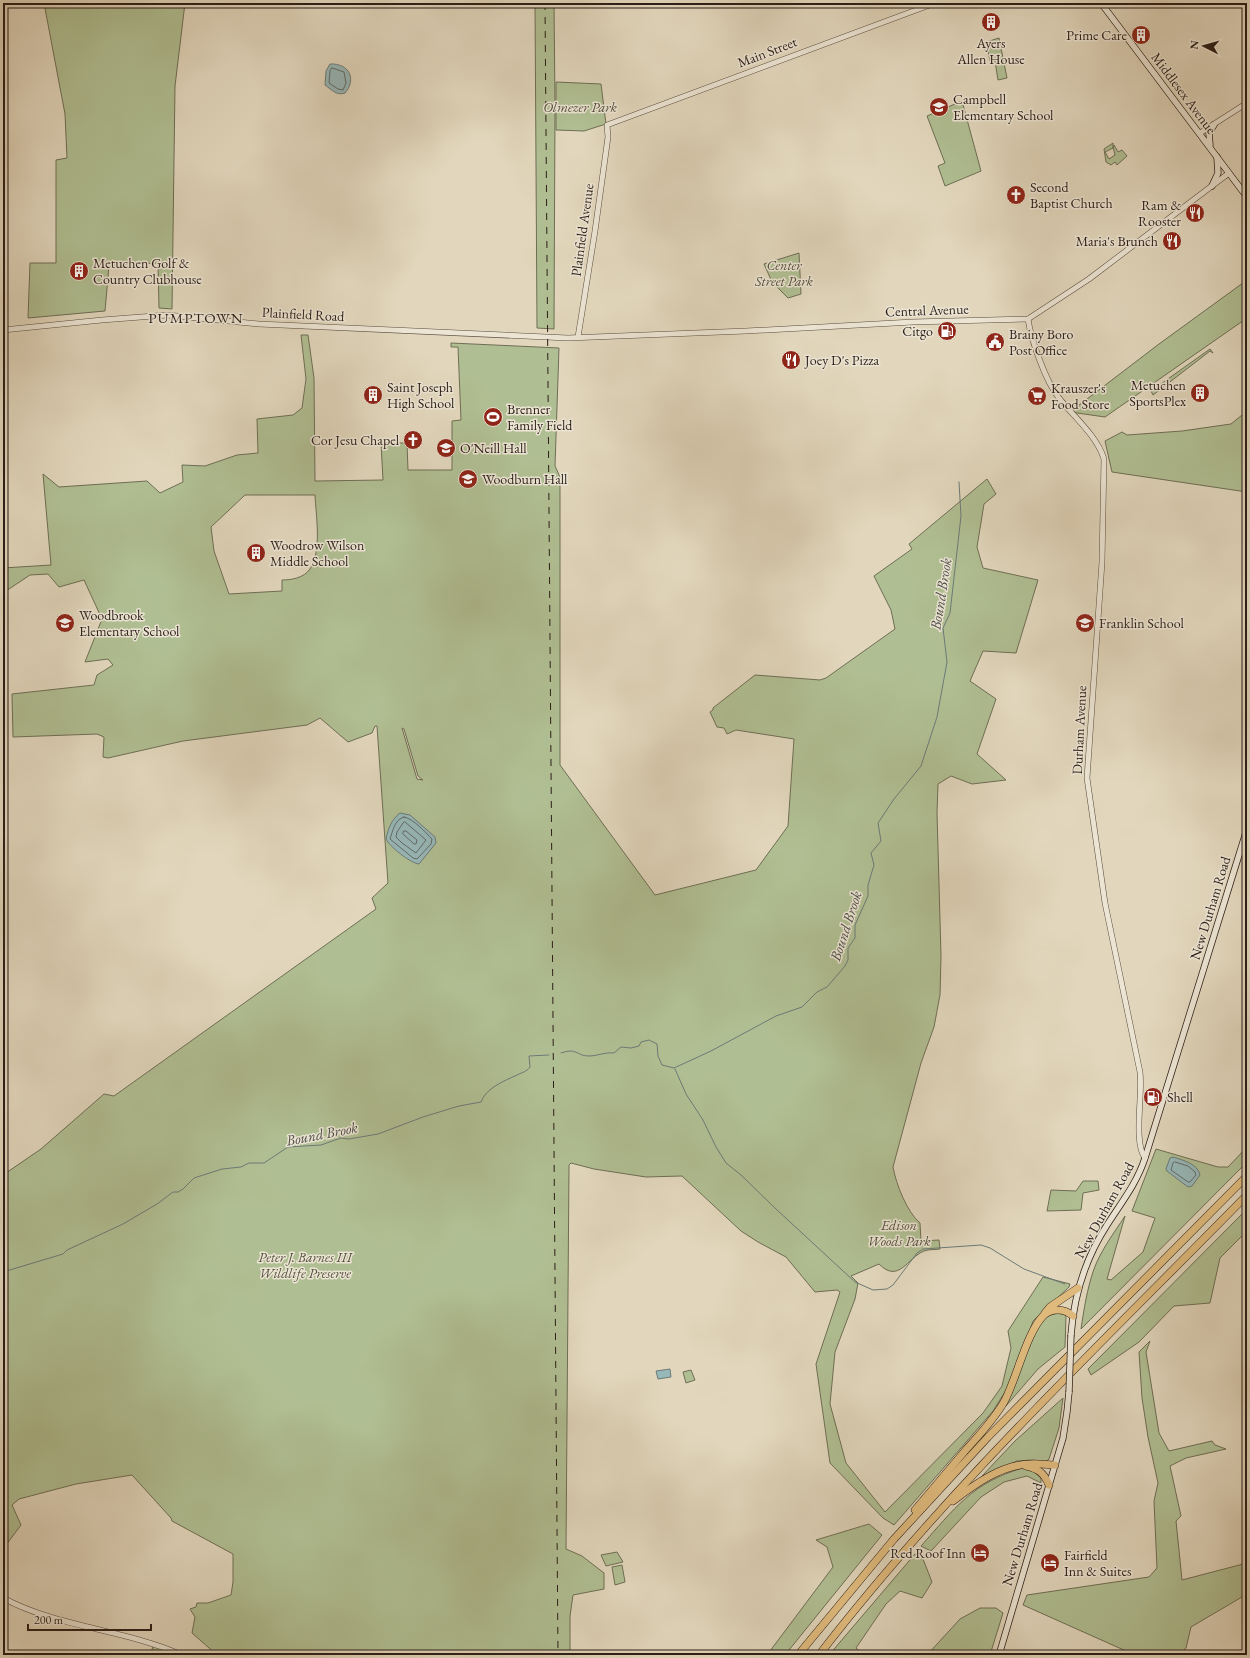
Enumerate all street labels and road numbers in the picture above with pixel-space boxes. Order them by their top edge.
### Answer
street label: Main Street [735,32,800,72]
street label: Middlesex Avenue [1147,49,1221,138]
street label: Plainfield Avenue [567,182,598,278]
street label: Central Avenue [885,300,970,320]
street label: Plainfield Road [261,303,346,325]
street label: Durham Avenue [1068,684,1090,775]
street label: New Durham Road [1186,853,1235,962]
street label: New Durham Road [1070,1158,1138,1261]
street label: New Durham Road [998,1479,1047,1588]

